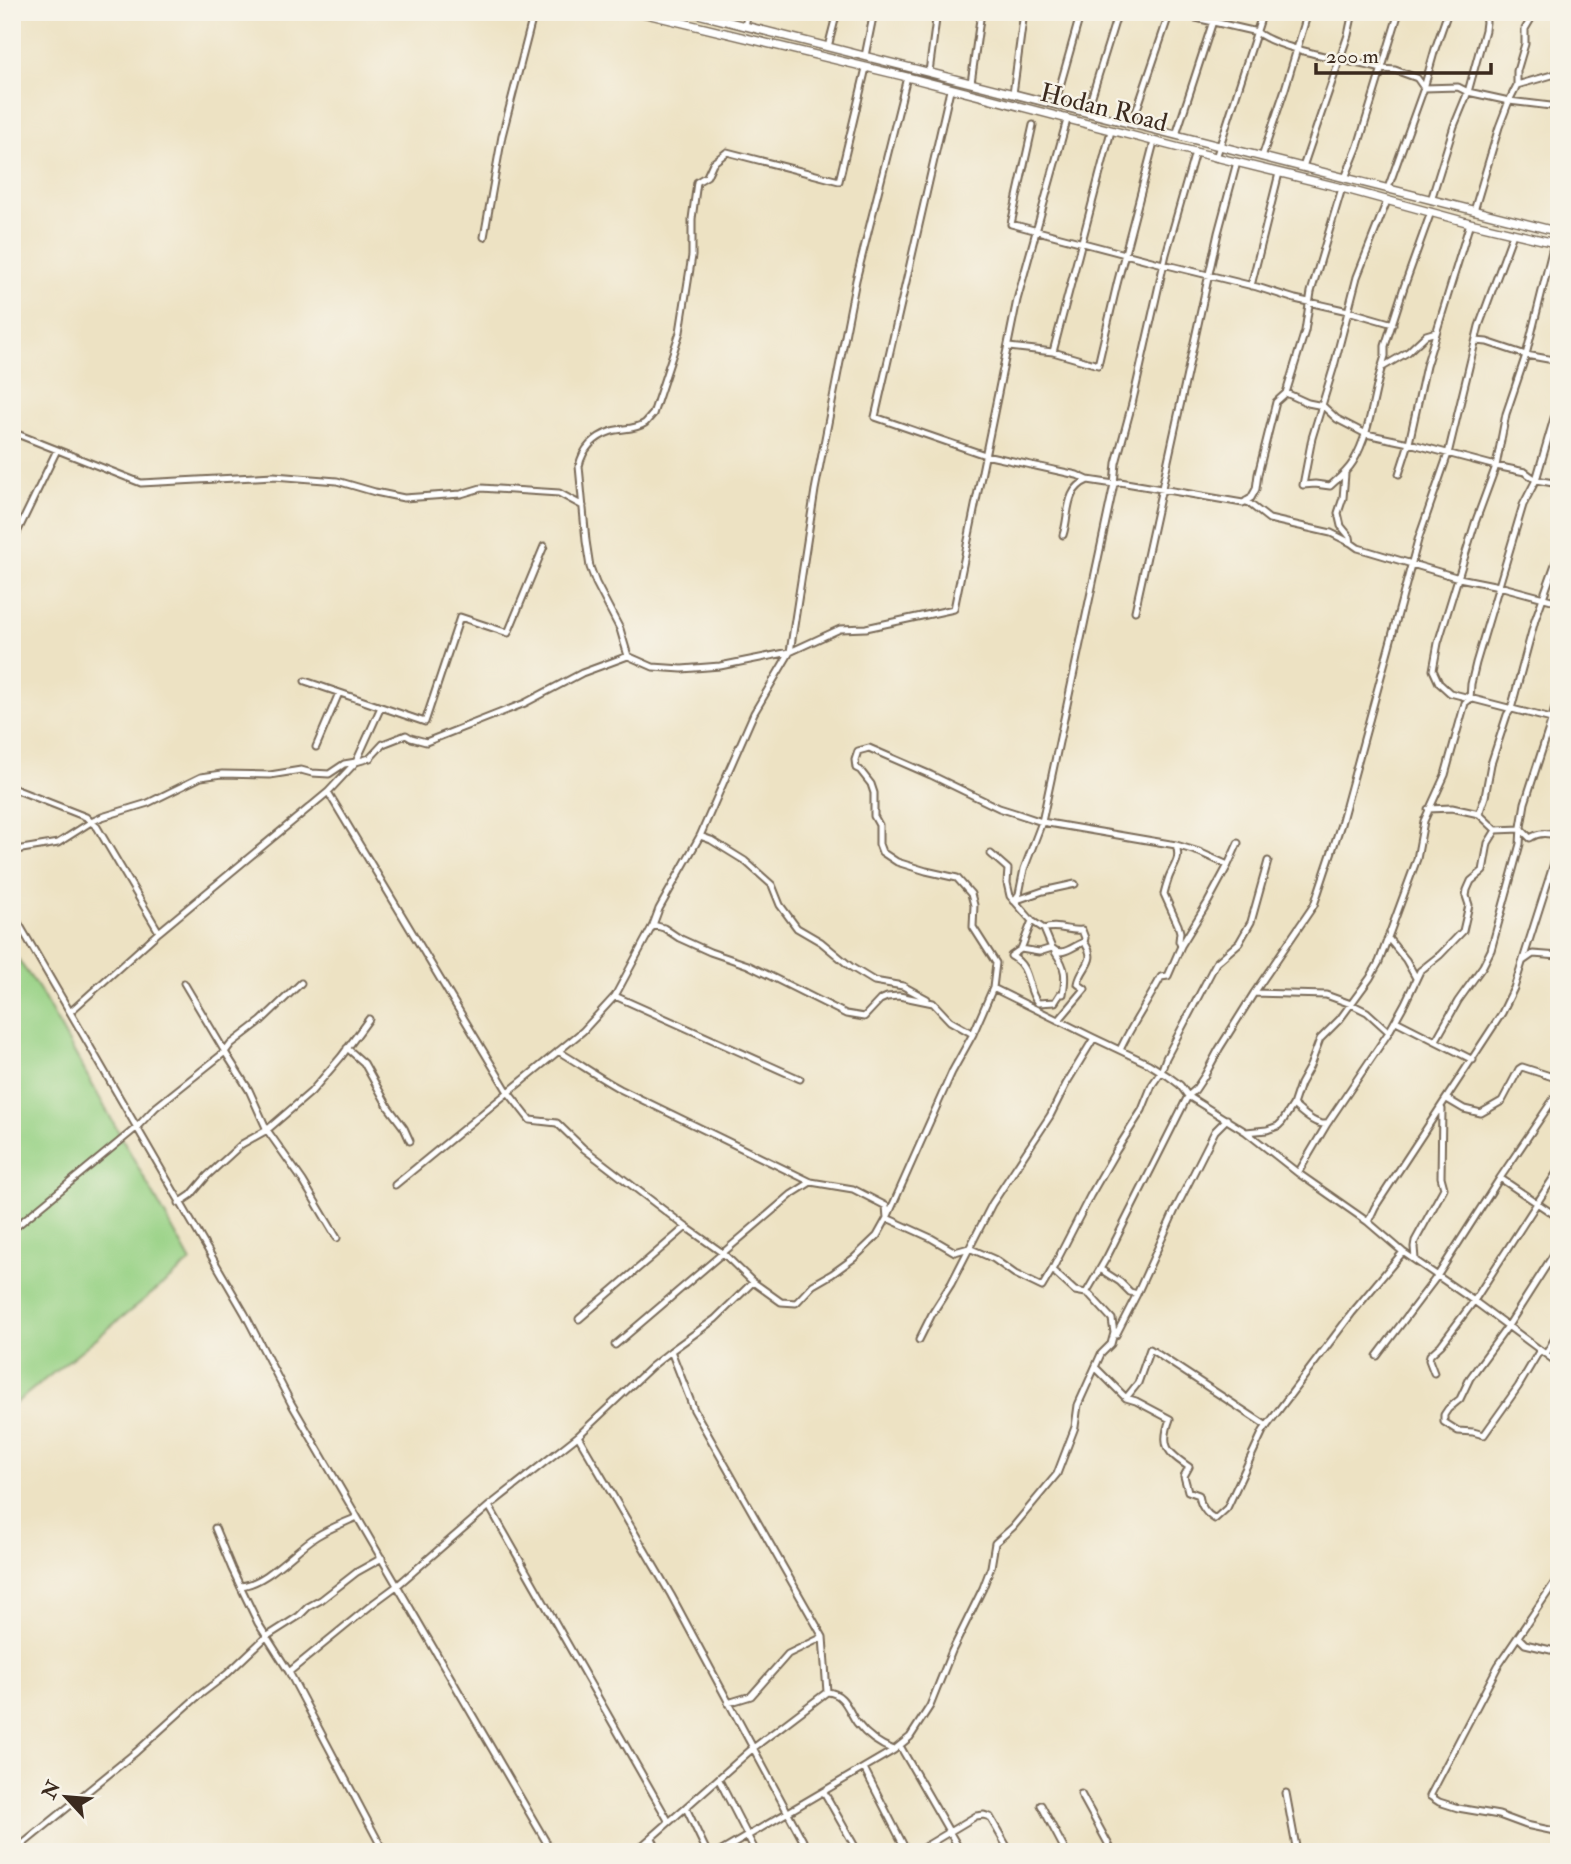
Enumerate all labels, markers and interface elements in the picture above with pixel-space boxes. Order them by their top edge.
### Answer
scale bar [1316,32,1490,76]
text: 200 m [1326,43,1379,70]
street label: Hodan Road [1037,77,1171,139]
north arrow [32,1762,102,1832]
text: N [37,1776,67,1804]

